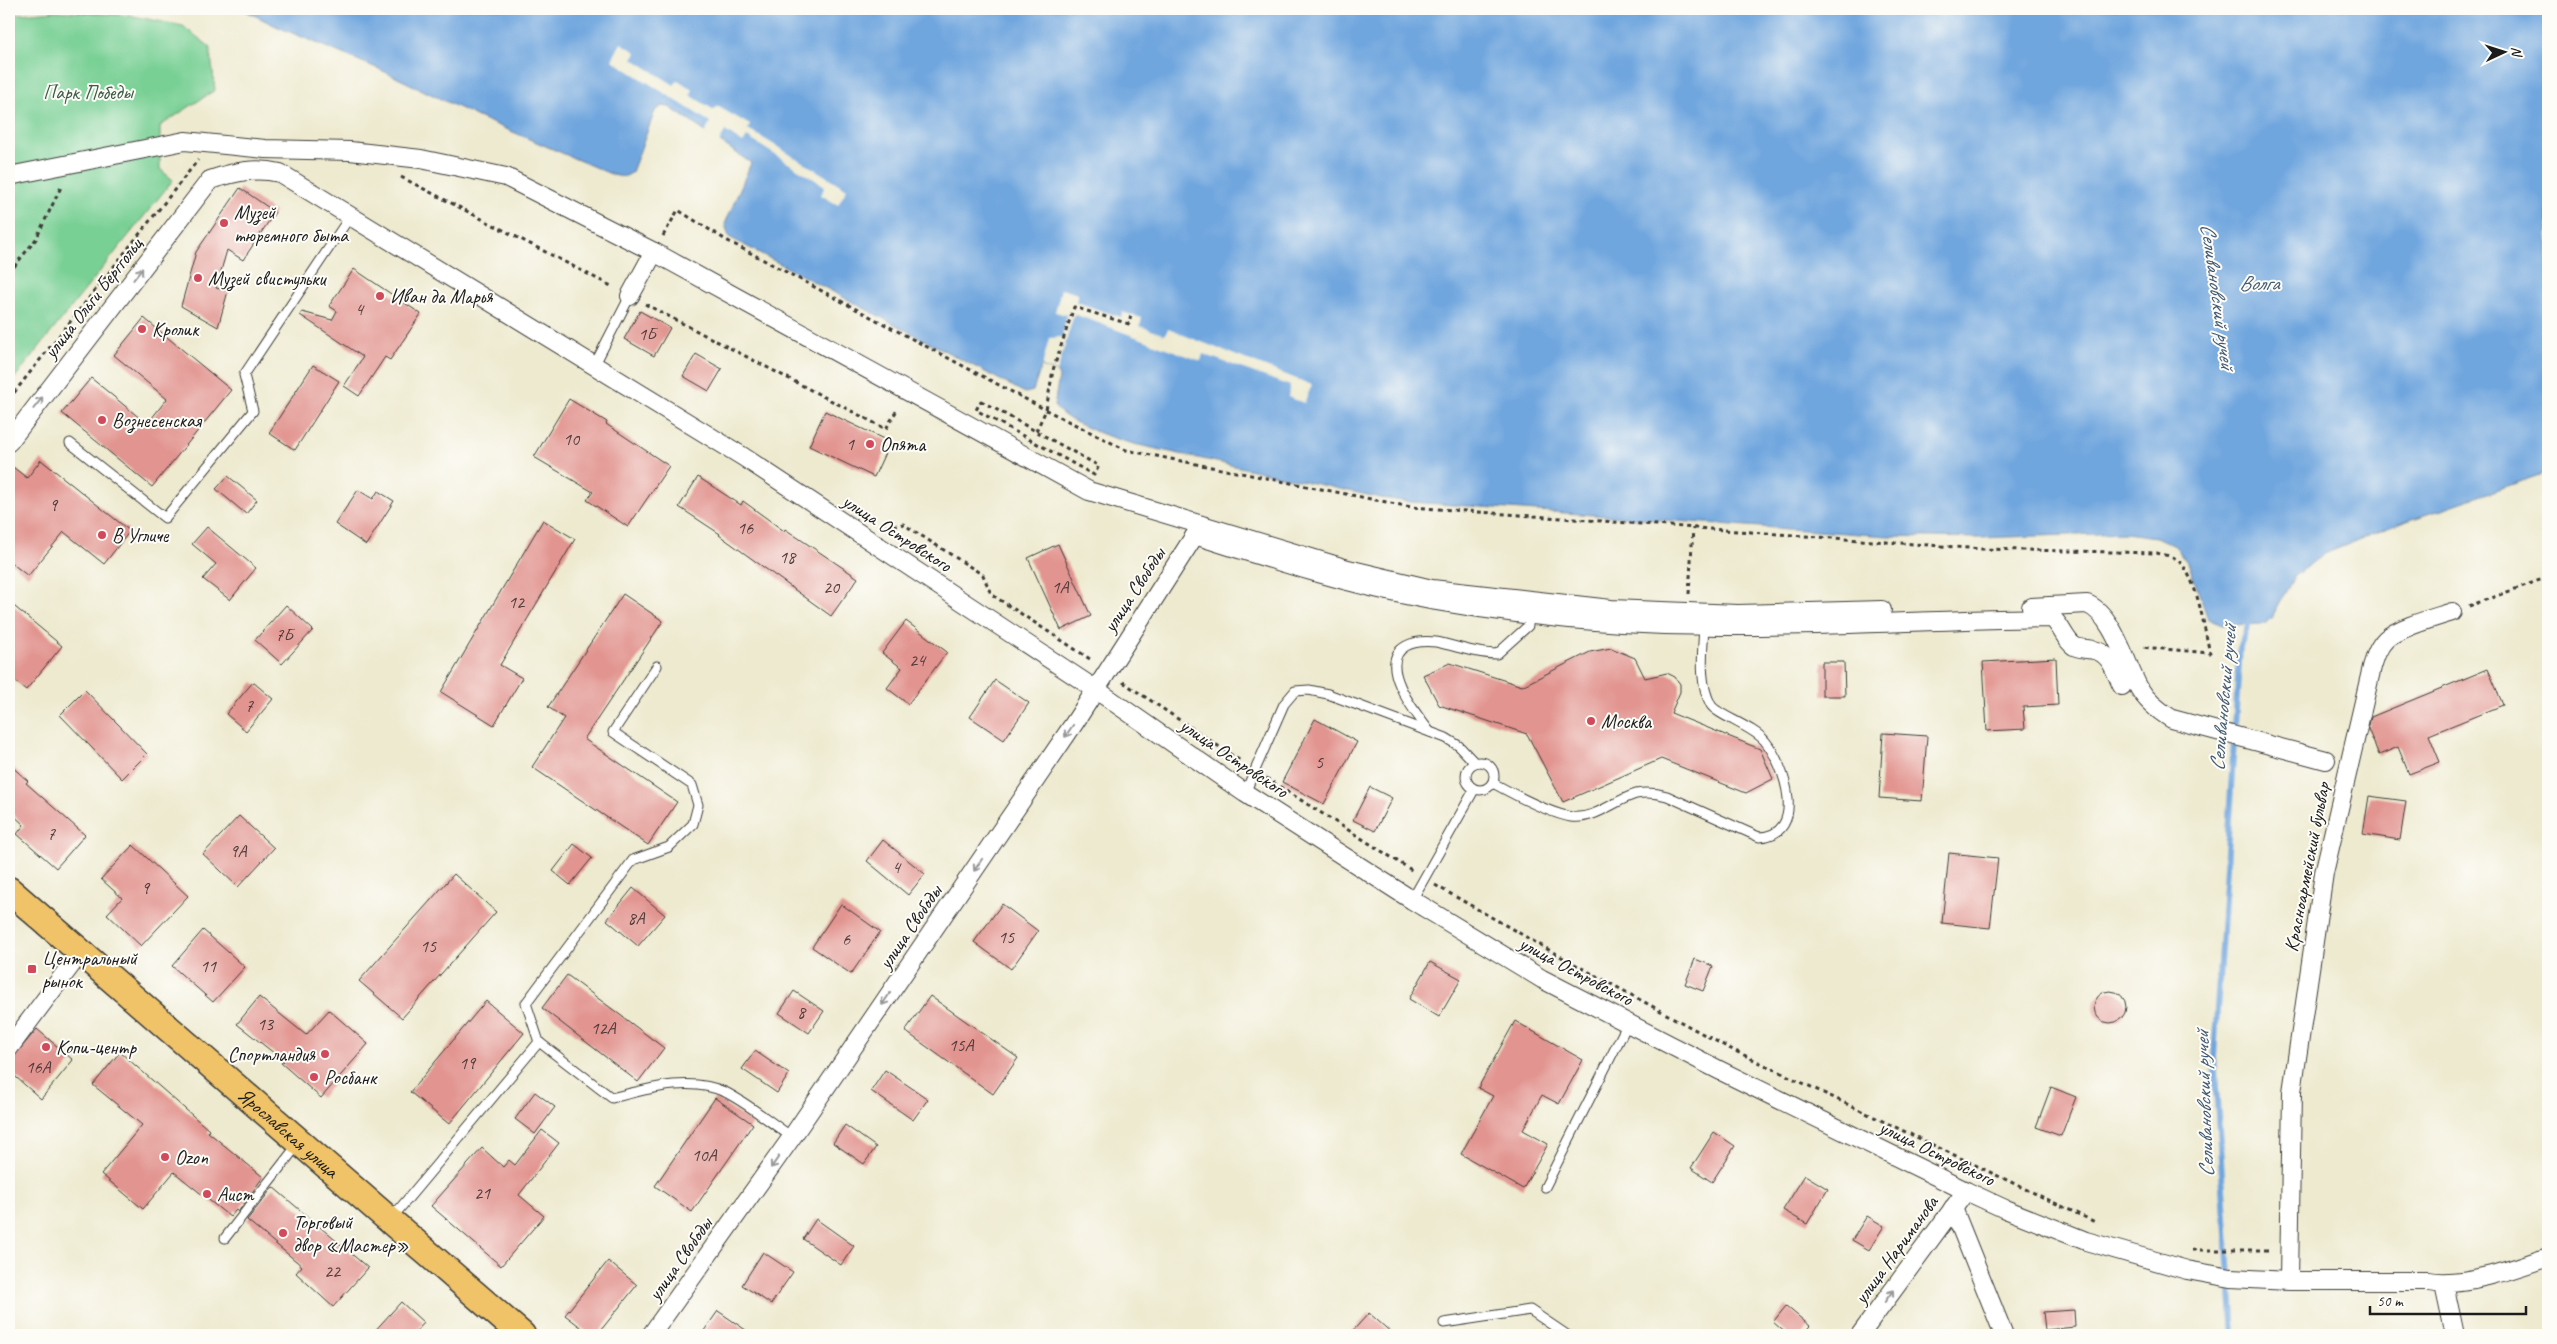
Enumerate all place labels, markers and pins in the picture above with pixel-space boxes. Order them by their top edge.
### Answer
place label: Музей тюремного быта [234,200,349,248]
marker: Музей тюремного быта [218,217,230,229]
place label: Музей свистульки [208,266,327,292]
marker: Музей свистульки [192,272,204,284]
place label: Иван да Марья [390,284,493,309]
marker: Иван да Марья [374,290,386,302]
place label: Кролик [152,317,200,342]
marker: Кролик [136,323,148,335]
place label: Вознесенская [112,408,203,434]
marker: Вознесенская [96,414,108,426]
place label: Опята [880,432,927,457]
marker: Опята [864,438,876,450]
place label: В Угличе [112,523,170,548]
marker: В Угличе [96,529,108,541]
place label: Москва [1601,709,1653,734]
marker: Москва [1585,715,1597,727]
place label: Центральный рынок [42,946,139,994]
marker: Центральный рынок [26,963,38,975]
place label: Копи-центр [56,1035,137,1060]
marker: Копи-центр [40,1041,52,1053]
place label: Спортландия [228,1042,316,1067]
marker: Спортландия [319,1048,331,1060]
place label: Росбанк [324,1065,378,1090]
marker: Росбанк [308,1071,320,1083]
place label: Ozon [175,1145,209,1170]
marker: Ozon [159,1151,171,1163]
place label: Аист [217,1182,255,1207]
marker: Аист [201,1188,213,1200]
place label: Торговый двор «Мастер» [293,1210,409,1258]
marker: Торговый двор «Мастер» [277,1227,289,1239]

